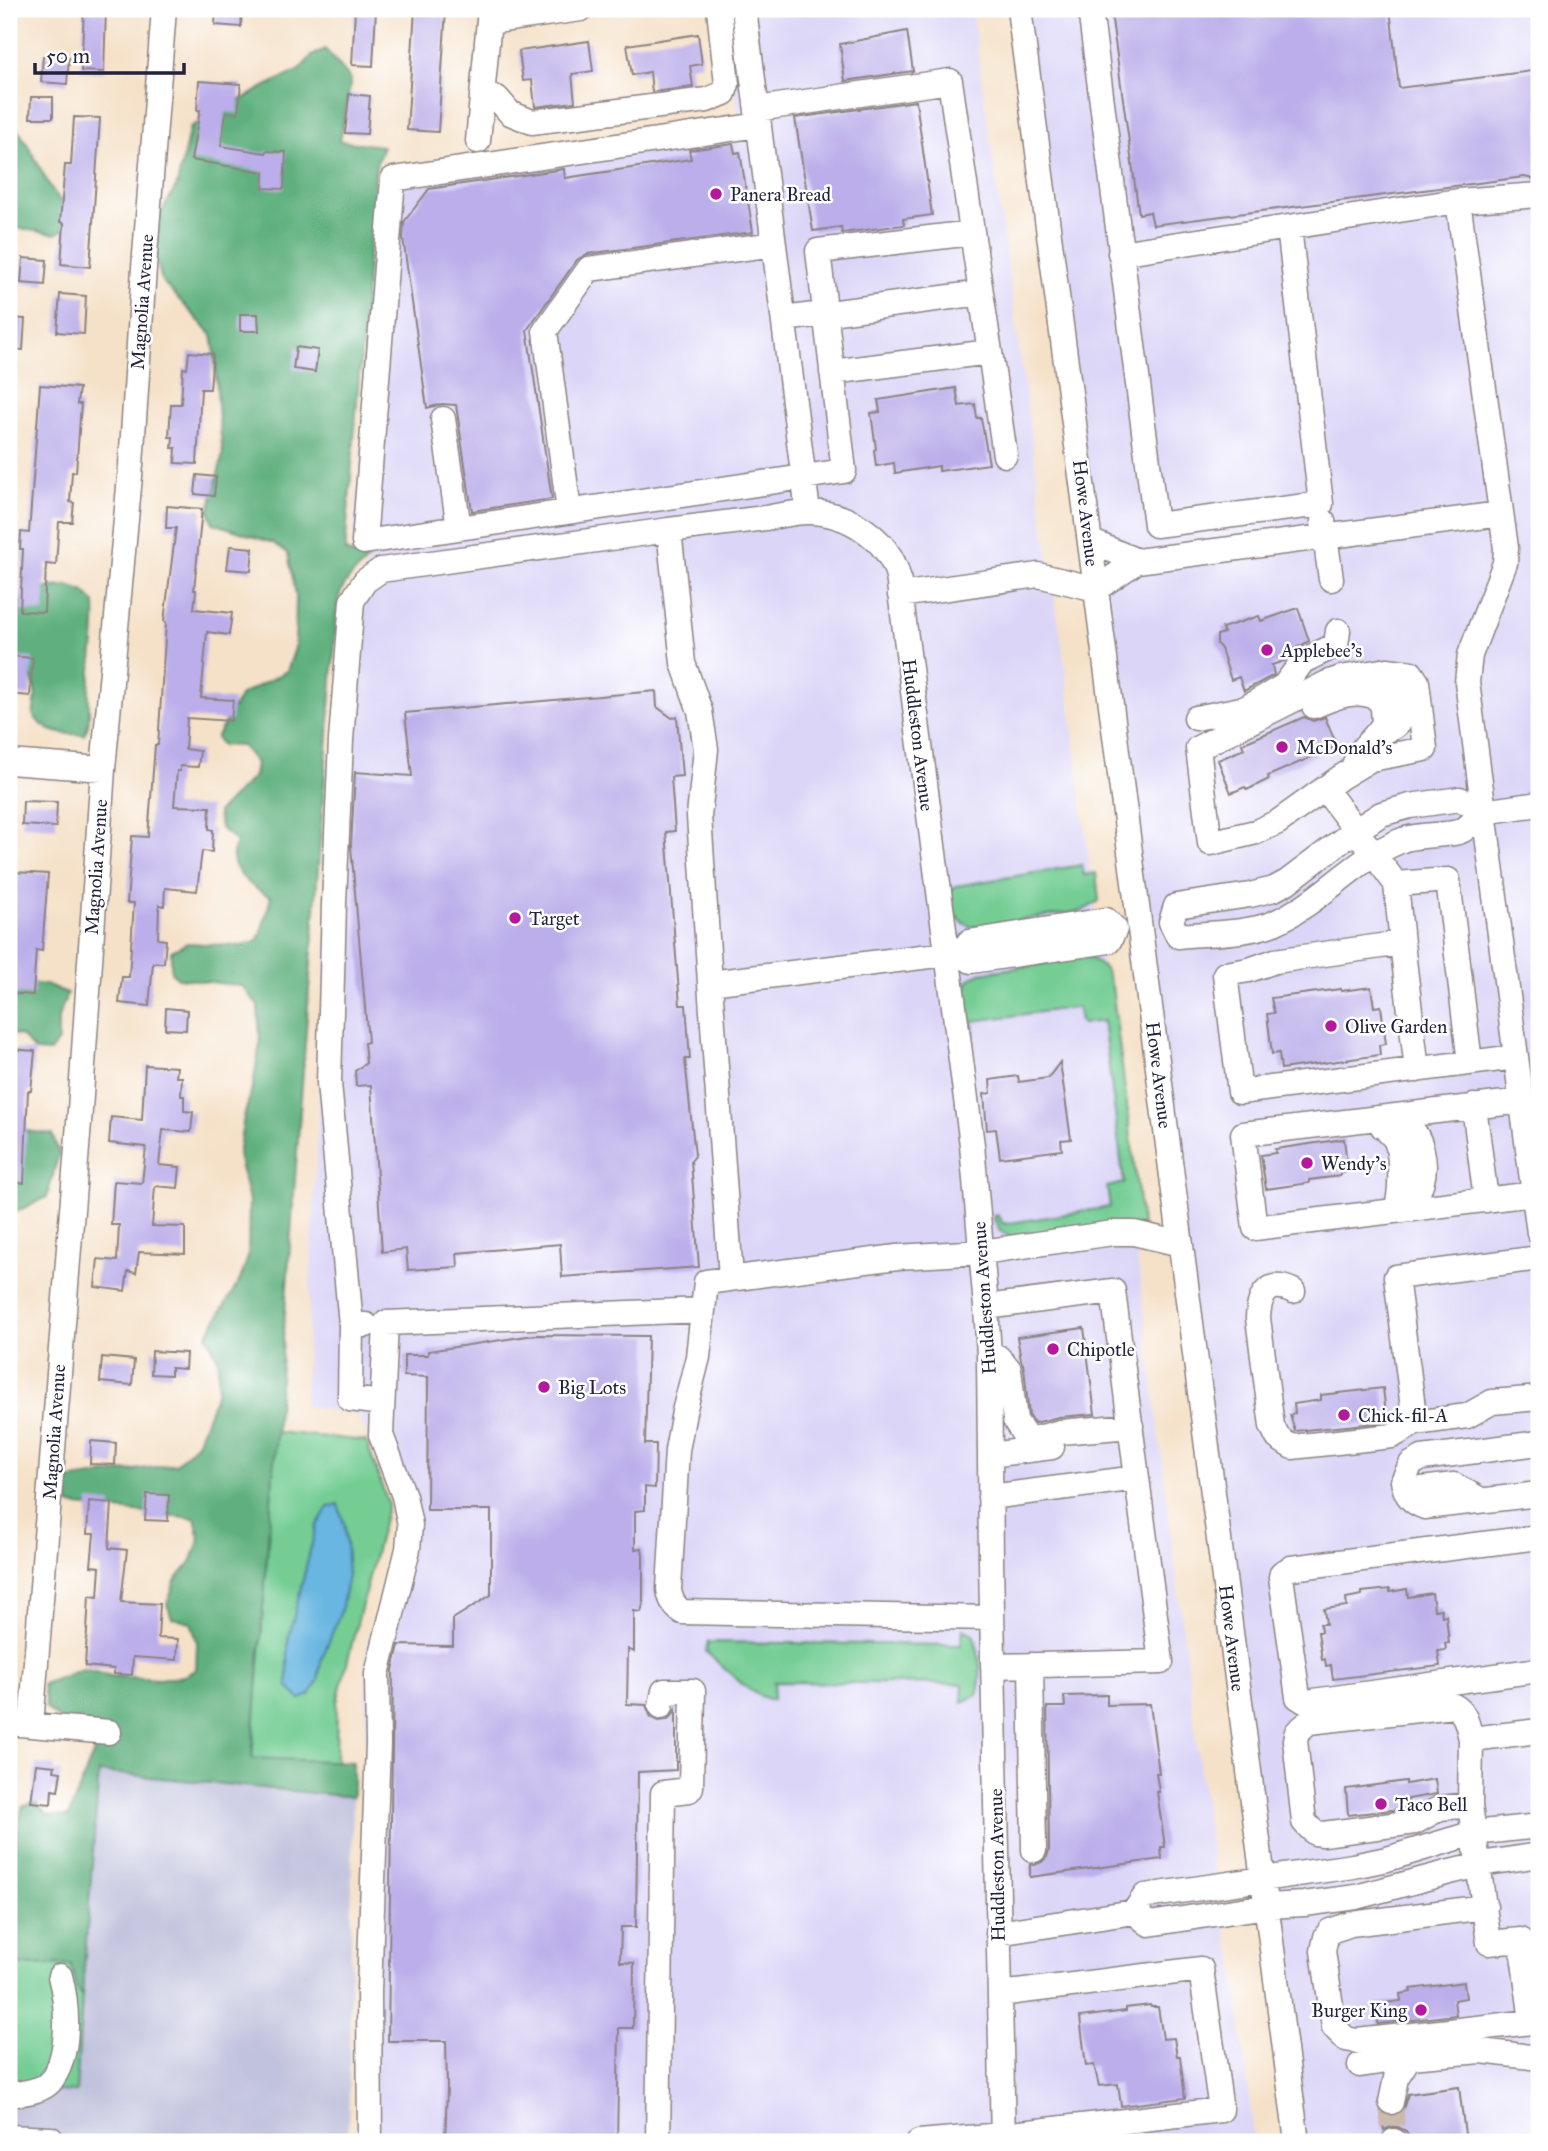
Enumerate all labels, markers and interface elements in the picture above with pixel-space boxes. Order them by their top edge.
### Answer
scale bar [35,32,184,76]
text: 50 m [46,43,91,69]
place label: Panera Bread [730,183,831,206]
marker: Panera Bread [708,186,724,202]
street label: Magnolia Avenue [126,233,159,371]
street label: Howe Avenue [1068,458,1104,568]
place label: Applebee's [1280,639,1362,662]
marker: Applebee's [1259,642,1275,658]
street label: Huddleston Avenue [897,658,939,813]
place label: McDonald's [1296,736,1393,759]
marker: McDonald's [1274,739,1290,755]
street label: Magnolia Avenue [80,798,113,936]
place label: Target [529,907,580,931]
marker: Target [507,910,523,926]
place label: Olive Garden [1345,1015,1447,1038]
marker: Olive Garden [1323,1018,1339,1034]
street label: Howe Avenue [1141,1020,1177,1130]
place label: Wendy's [1321,1152,1387,1175]
marker: Wendy's [1299,1155,1315,1171]
street label: Huddleston Avenue [967,1221,1001,1375]
place label: Chipotle [1067,1338,1135,1361]
marker: Chipotle [1045,1341,1061,1357]
street label: Magnolia Avenue [38,1363,71,1501]
place label: Big Lots [558,1376,626,1400]
marker: Big Lots [536,1379,552,1395]
place label: Chick-fil-A [1358,1404,1448,1427]
marker: Chick-fil-A [1336,1407,1352,1423]
street label: Howe Avenue [1214,1583,1250,1693]
street label: Huddleston Avenue [984,1788,1010,1942]
place label: Taco Bell [1395,1793,1468,1816]
marker: Taco Bell [1373,1796,1389,1812]
place label: Burger King [1311,1999,1407,2023]
marker: Burger King [1413,2002,1429,2018]

